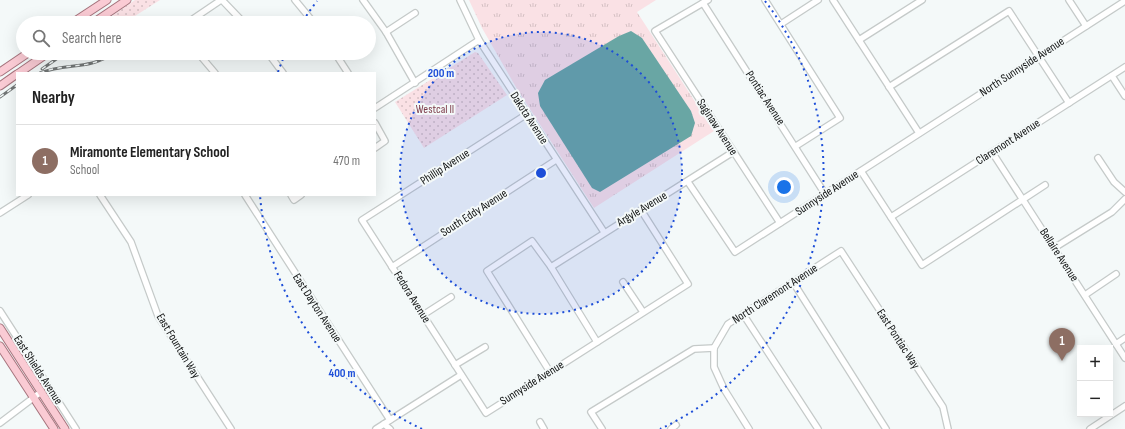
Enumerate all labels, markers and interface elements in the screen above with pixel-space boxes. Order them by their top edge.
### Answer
search box [16,16,376,60]
icon: search [30,27,52,49]
text: Search here [62,29,122,48]
street label: North Sunnyside Avenue [977,34,1067,100]
text: 200 m [428,66,454,81]
street label: Pontiac Avenue [742,68,788,128]
text: Nearby [32,88,75,108]
street label: Dakota Avenue [507,89,552,147]
street label: Saginaw Avenue [693,96,741,158]
park label: Westcal II [416,102,454,117]
street label: Claremont Avenue [973,116,1043,168]
text: Miramonte Elementary School [70,143,229,162]
street label: Phillip Avenue [418,145,473,188]
text: 1 [42,153,48,169]
text: 470 m [333,153,360,169]
text: School [70,162,100,178]
centre of rings [534,166,548,180]
street label: Sunnyside Avenue [792,167,862,219]
your location [774,177,794,197]
street label: South Eddy Avenue [438,186,510,240]
street label: Argyle Avenue [613,188,670,230]
street label: Bellaire Avenue [1036,225,1082,285]
street label: North Claremont Avenue [729,261,821,327]
street label: Fedora Avenue [390,268,434,326]
street label: East Dayton Avenue [289,271,345,345]
street label: East Pontiac Way [873,306,923,372]
street label: East Fountain Way [153,311,203,381]
pin: 1 [1049,328,1075,361]
street label: East Shields Avenue [10,333,66,408]
map controls [1077,345,1113,417]
button: + [1077,345,1113,381]
street label: Sunnyside Avenue [497,357,567,409]
text: 400 m [329,366,355,381]
button: − [1077,381,1113,417]

